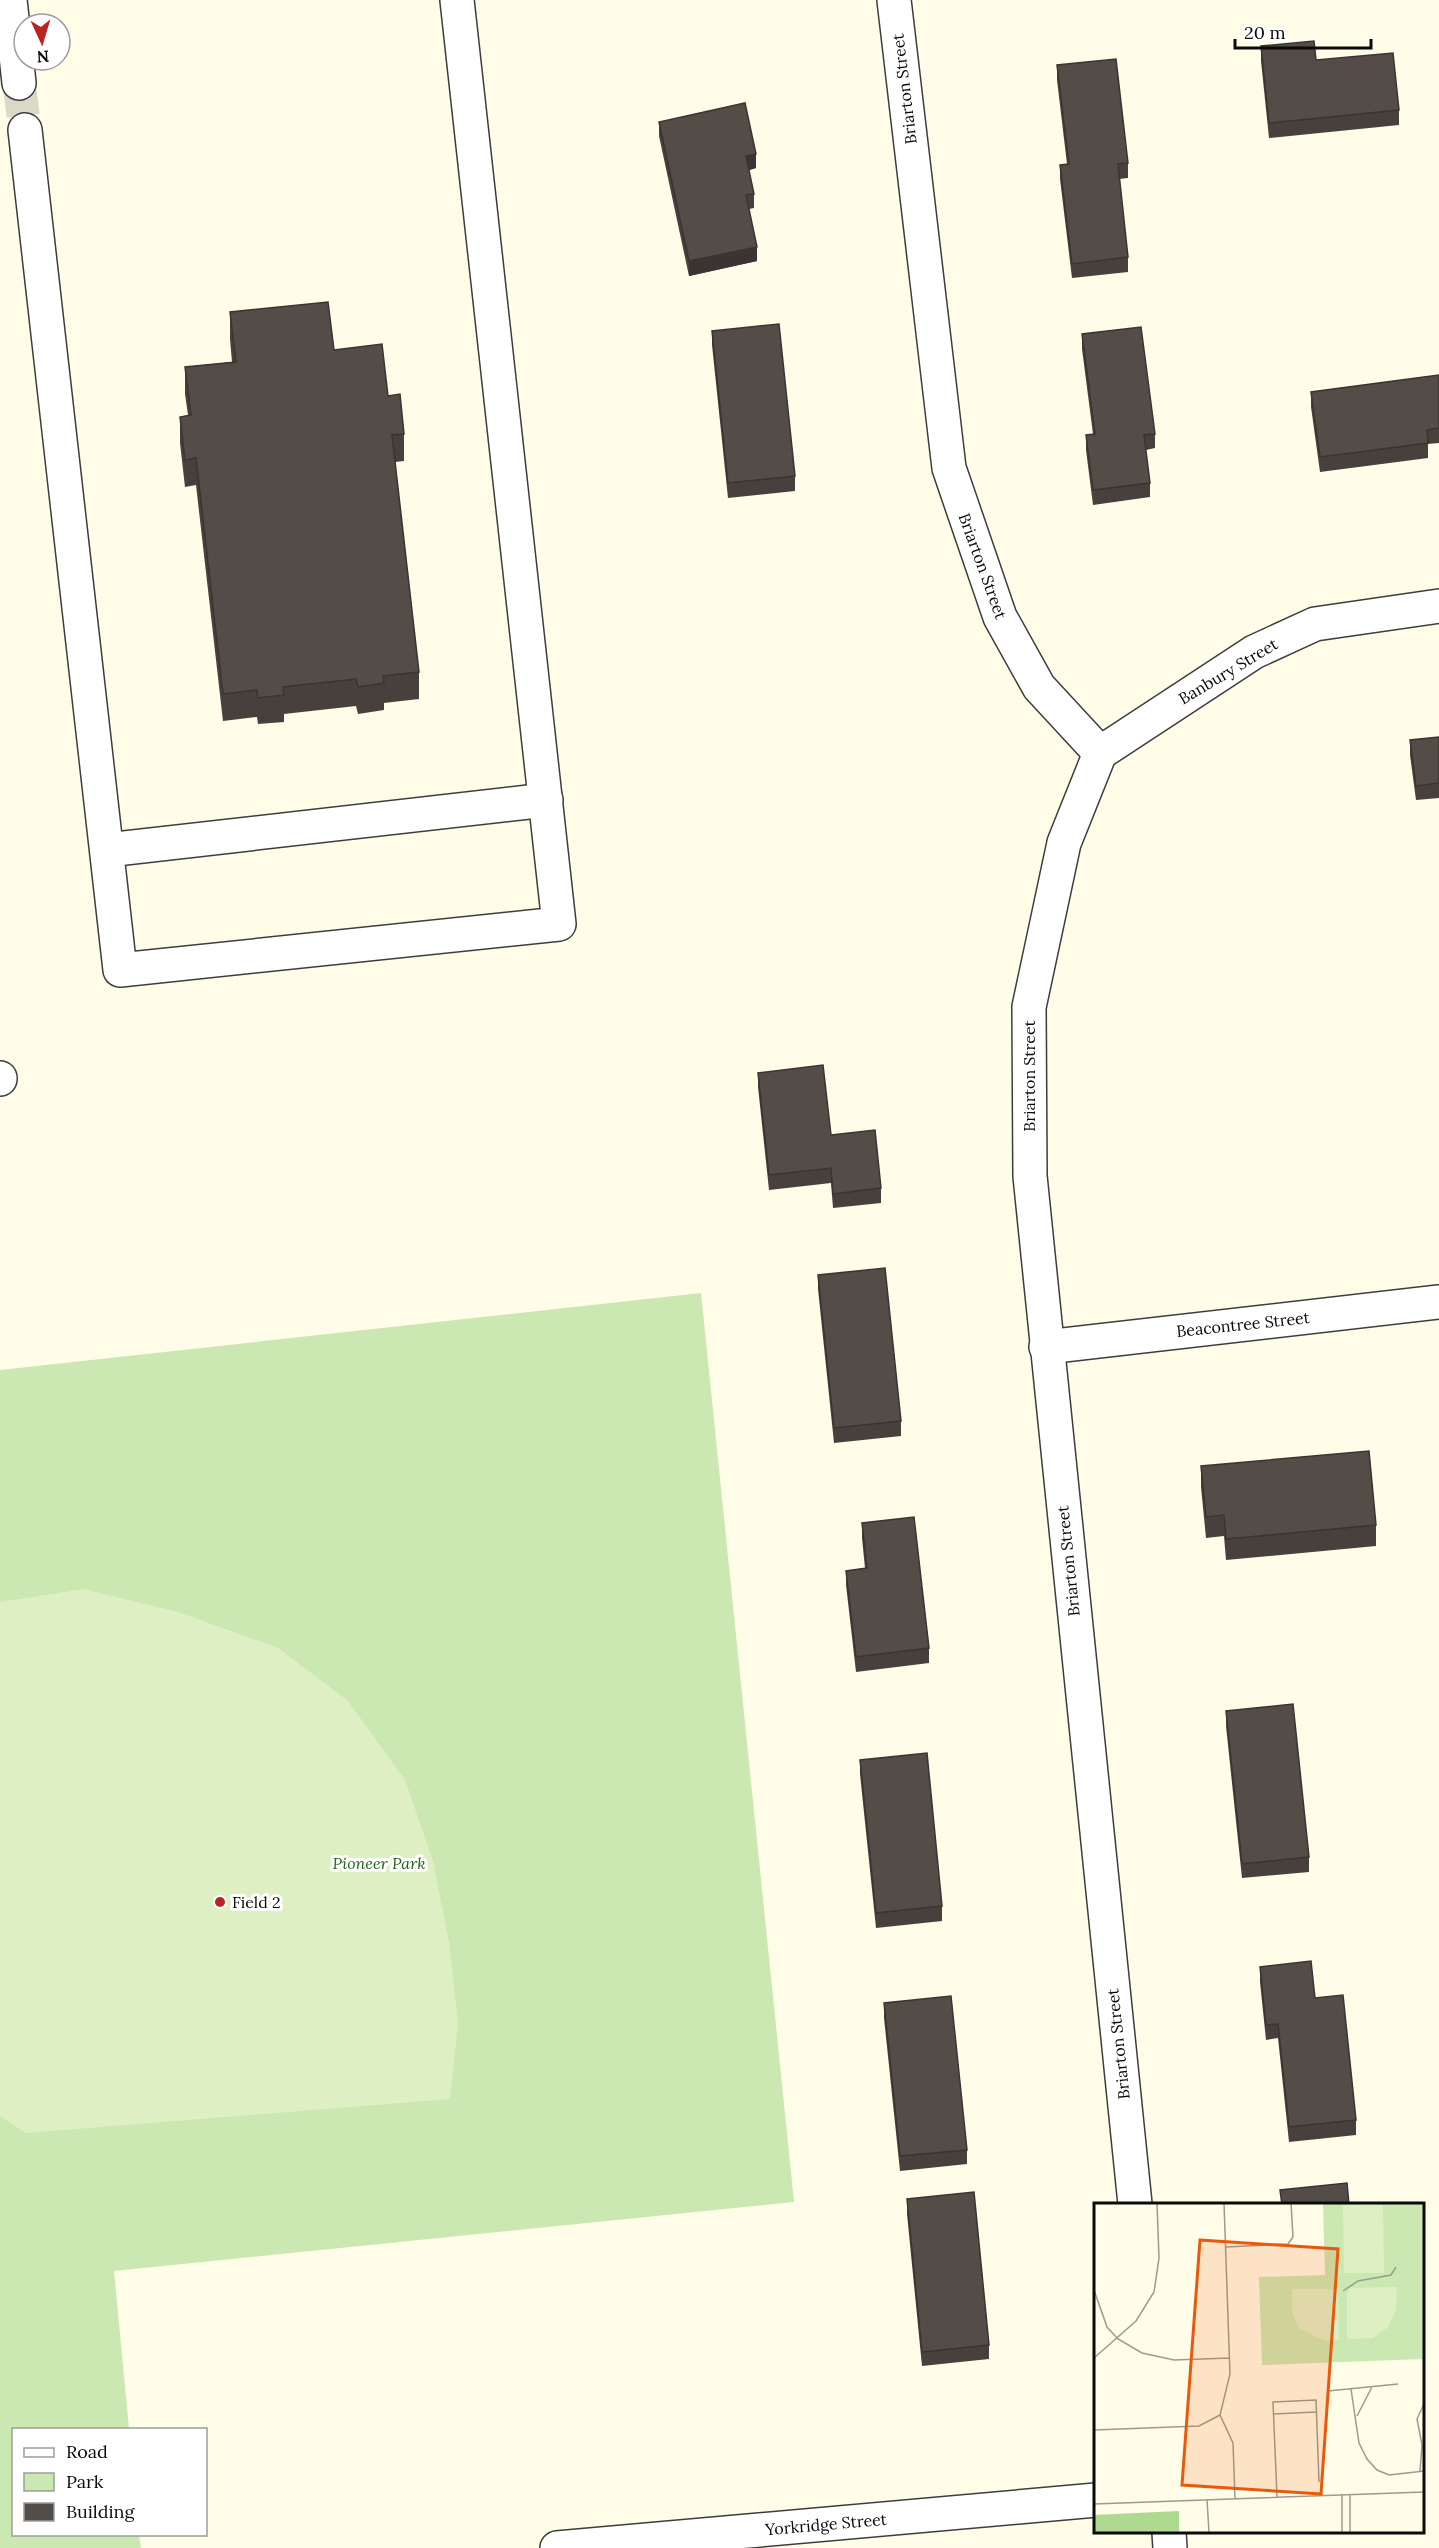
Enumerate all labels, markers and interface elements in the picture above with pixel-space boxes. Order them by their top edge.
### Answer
north arrow [12,12,72,72]
scale bar [1235,12,1372,50]
text: 20 m [1244,21,1286,44]
street label: Briarton Street [887,32,921,145]
text: N [36,47,50,67]
street label: Briarton Street [955,510,1012,623]
street label: Banbury Street [1175,633,1282,708]
street label: Briarton Street [1019,1020,1039,1132]
street label: Beacontree Street [1175,1307,1311,1341]
street label: Briarton Street [1052,1504,1084,1617]
park label: Pioneer Park [332,1853,426,1873]
place label: Field 2 [232,1892,281,1912]
marker: Field 2 [213,1895,227,1909]
street label: Briarton Street [1102,1987,1134,2100]
inset map [1094,2203,1424,2533]
legend [12,2428,207,2536]
text: Road [66,2440,108,2463]
text: Park [66,2470,104,2493]
text: Building [66,2500,136,2523]
street label: Yorkridge Street [763,2509,888,2539]

